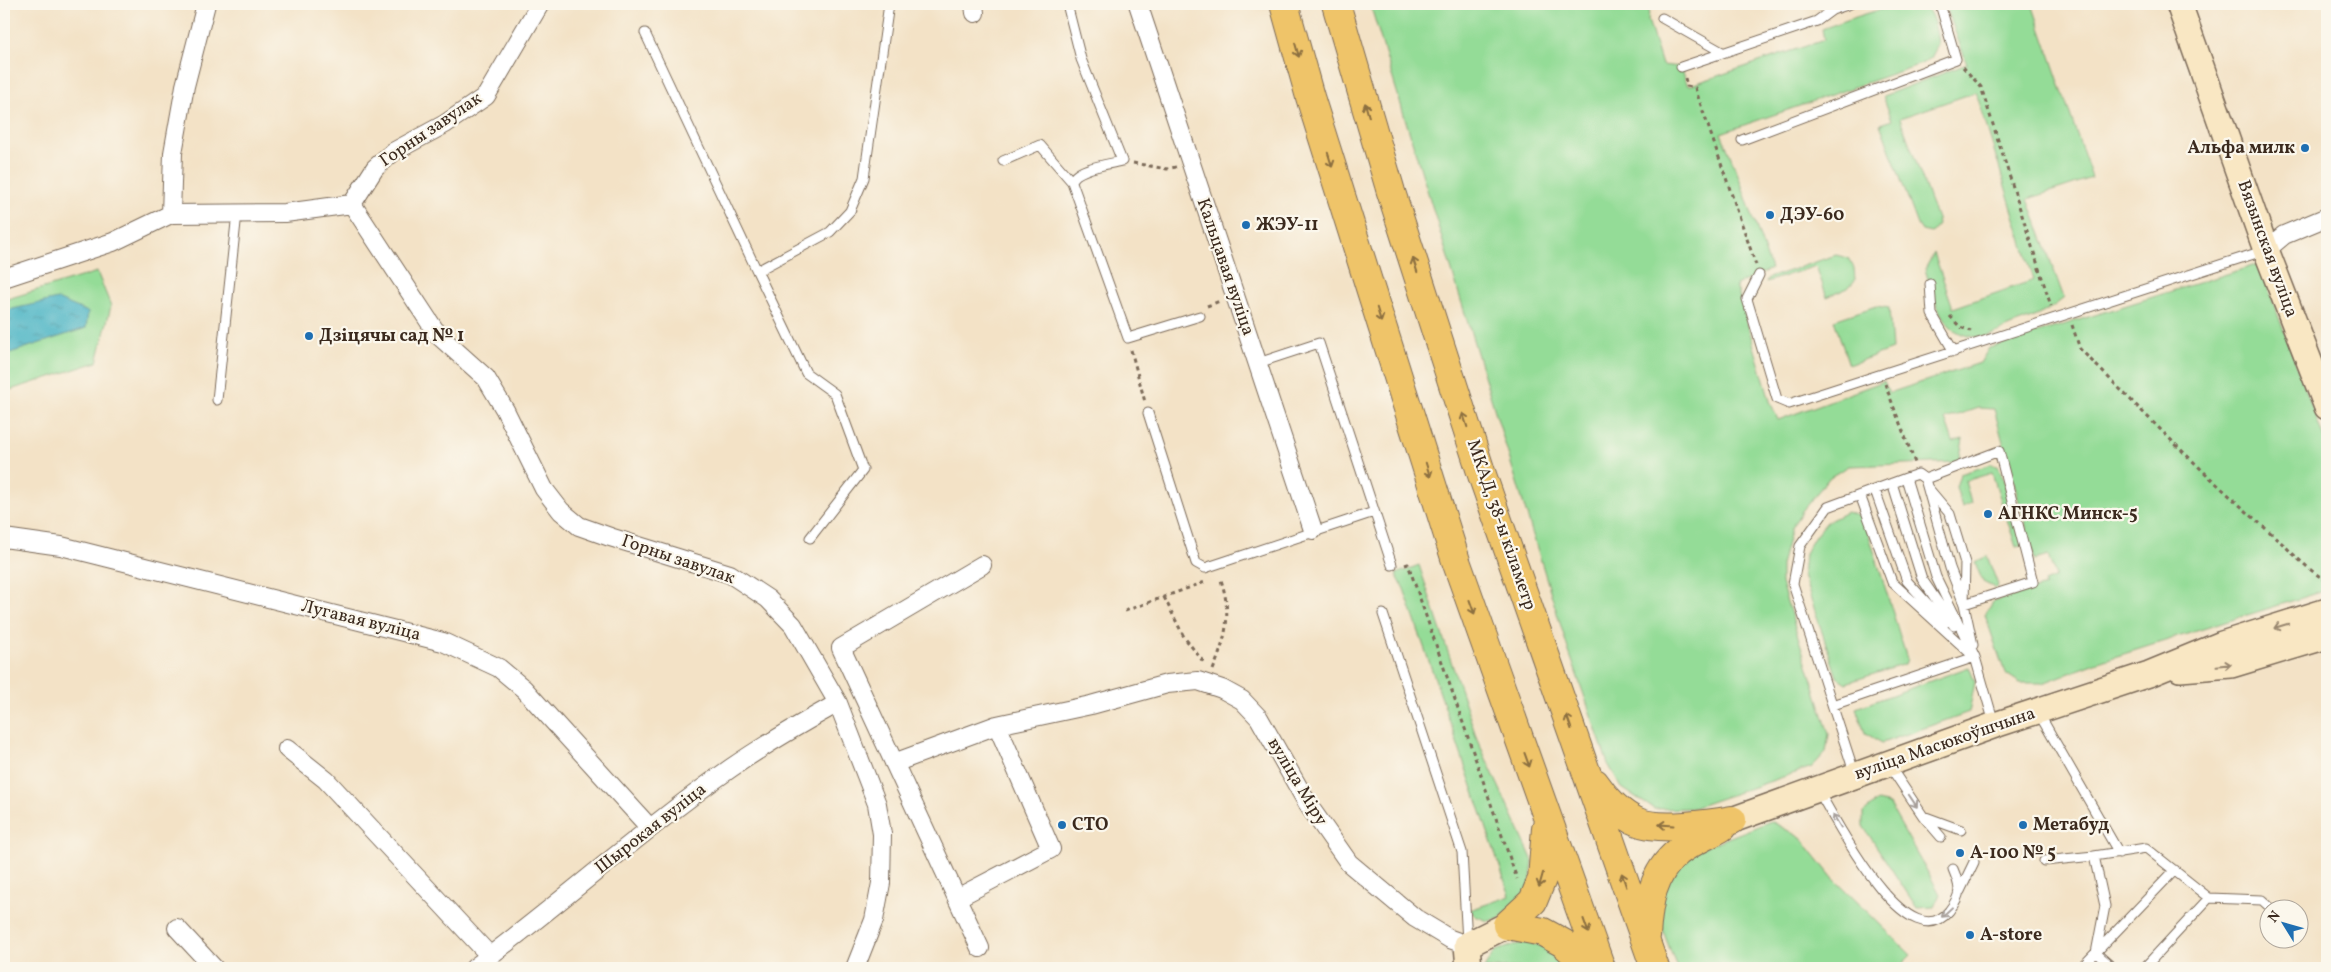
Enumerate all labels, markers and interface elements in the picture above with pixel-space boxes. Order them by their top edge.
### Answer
one-way arrow [1293,42,1302,58]
street label: Горны завулак [375,86,488,174]
one-way arrow [1362,102,1372,118]
place label: Альфа милк [2188,136,2295,161]
marker: Альфа милк [2299,142,2311,154]
one-way arrow [1326,151,1335,167]
street label: Вязынская вуліца [2231,177,2303,321]
street label: Кальцавая вуліца [1190,195,1260,339]
place label: ДЭУ-60 [1780,203,1844,228]
marker: ДЭУ-60 [1764,209,1776,221]
place label: ЖЭУ-11 [1256,213,1319,238]
marker: ЖЭУ-11 [1240,219,1252,231]
one-way arrow [1410,258,1419,273]
one-way arrow [1374,306,1384,322]
place label: Дзіцячы сад № 1 [319,324,464,349]
marker: Дзіцячы сад № 1 [303,330,315,342]
one-way arrow [1459,412,1469,428]
street label: МКАД, 38-ы кіламетр [1460,436,1542,614]
one-way arrow [1423,461,1433,477]
place label: АГНКС Минск-5 [1998,502,2138,527]
marker: АГНКС Минск-5 [1982,508,1994,520]
street label: Горны завулак [618,529,739,591]
street label: Лугавая вуліца [299,594,423,648]
one-way arrow [1468,598,1477,614]
one-way arrow [2273,621,2289,631]
one-way arrow [2216,660,2232,670]
street label: вуліца Масюкоўшчына [1851,701,2039,787]
one-way arrow [1564,715,1573,730]
street label: вуліца Міру [1261,733,1333,831]
one-way arrow [1523,752,1532,767]
street label: Шырокая вуліца [590,777,712,880]
one-way arrow [1908,794,1918,808]
place label: СТО [1072,813,1108,838]
place label: Метабуд [2033,813,2109,838]
one-way arrow [1831,814,1841,828]
marker: СТО [1056,819,1068,831]
marker: Метабуд [2017,819,2029,831]
one-way arrow [1659,821,1675,830]
place label: А-100 № 5 [1970,841,2056,866]
marker: А-100 № 5 [1954,847,1966,859]
one-way arrow [1535,871,1545,887]
one-way arrow [1619,873,1628,889]
north arrow [2258,900,2308,950]
one-way arrow [1940,906,1953,918]
text: N [2264,907,2285,927]
one-way arrow [1582,918,1591,933]
place label: А-store [1980,923,2042,948]
marker: А-store [1964,929,1976,941]

